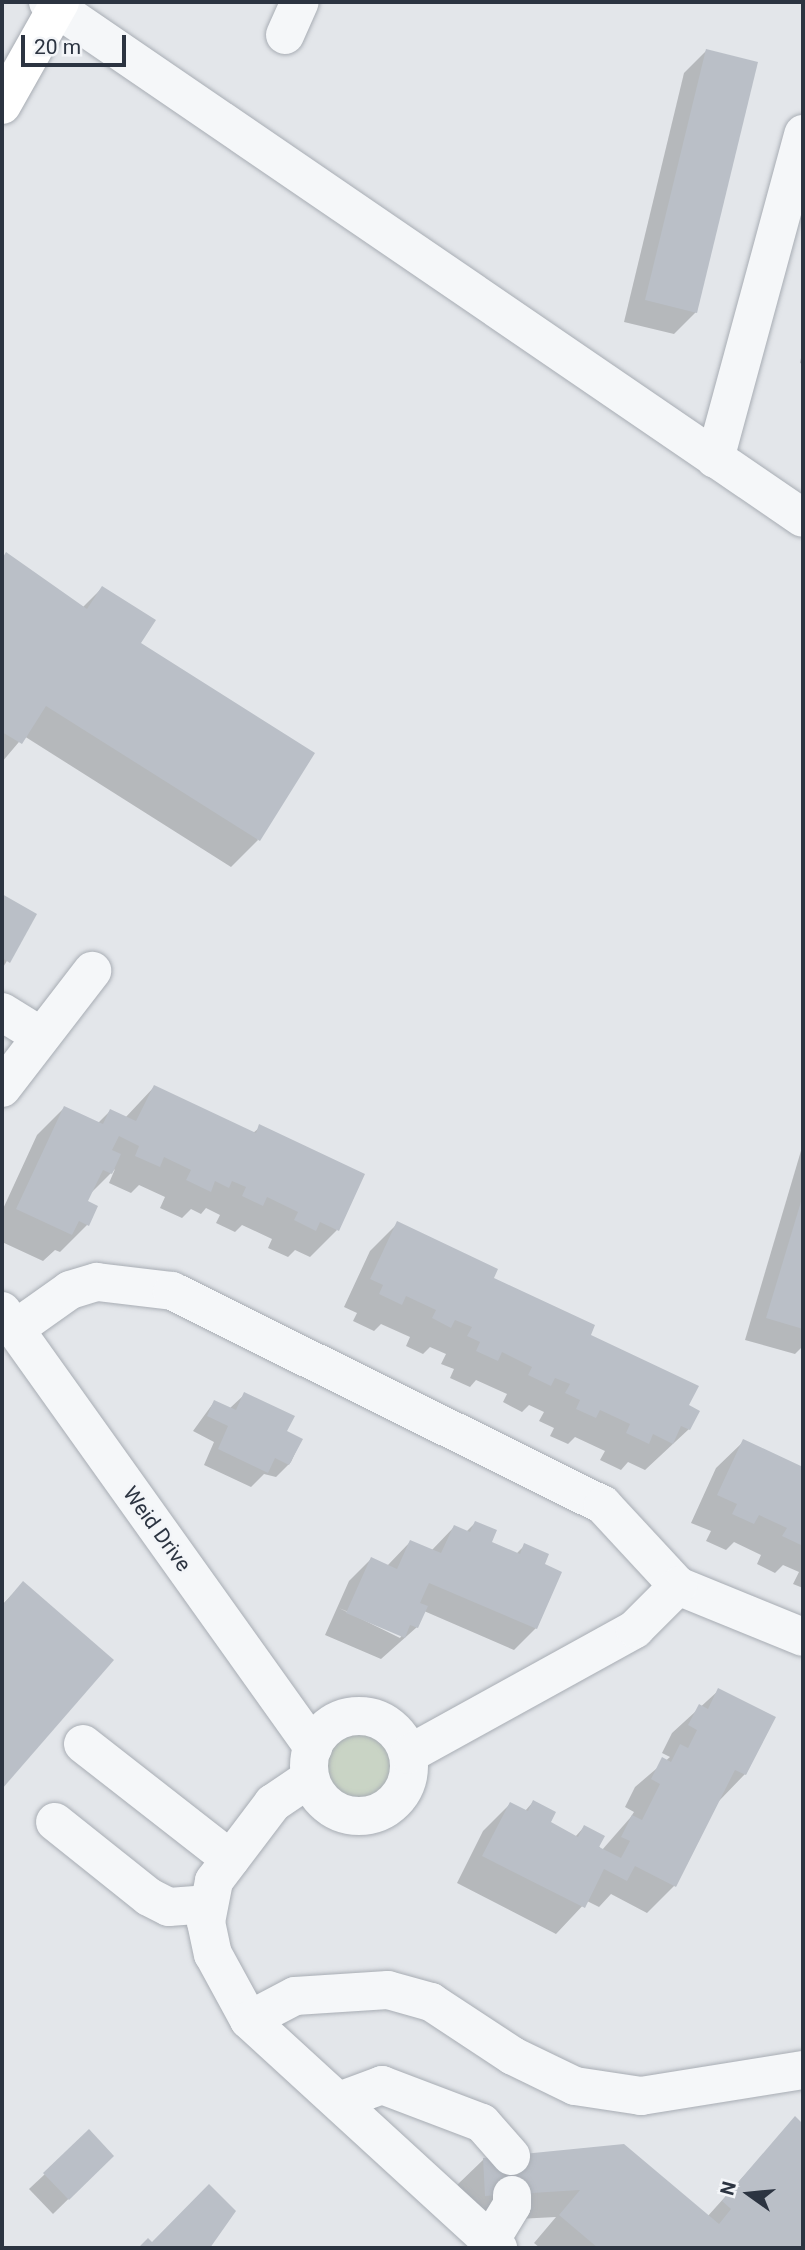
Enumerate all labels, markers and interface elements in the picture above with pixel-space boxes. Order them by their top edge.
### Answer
scale bar [24,21,130,65]
text: 20 m [34,35,81,59]
street label: Weid Drive [118,1482,196,1576]
north arrow [714,2159,784,2229]
text: N [715,2179,741,2198]

